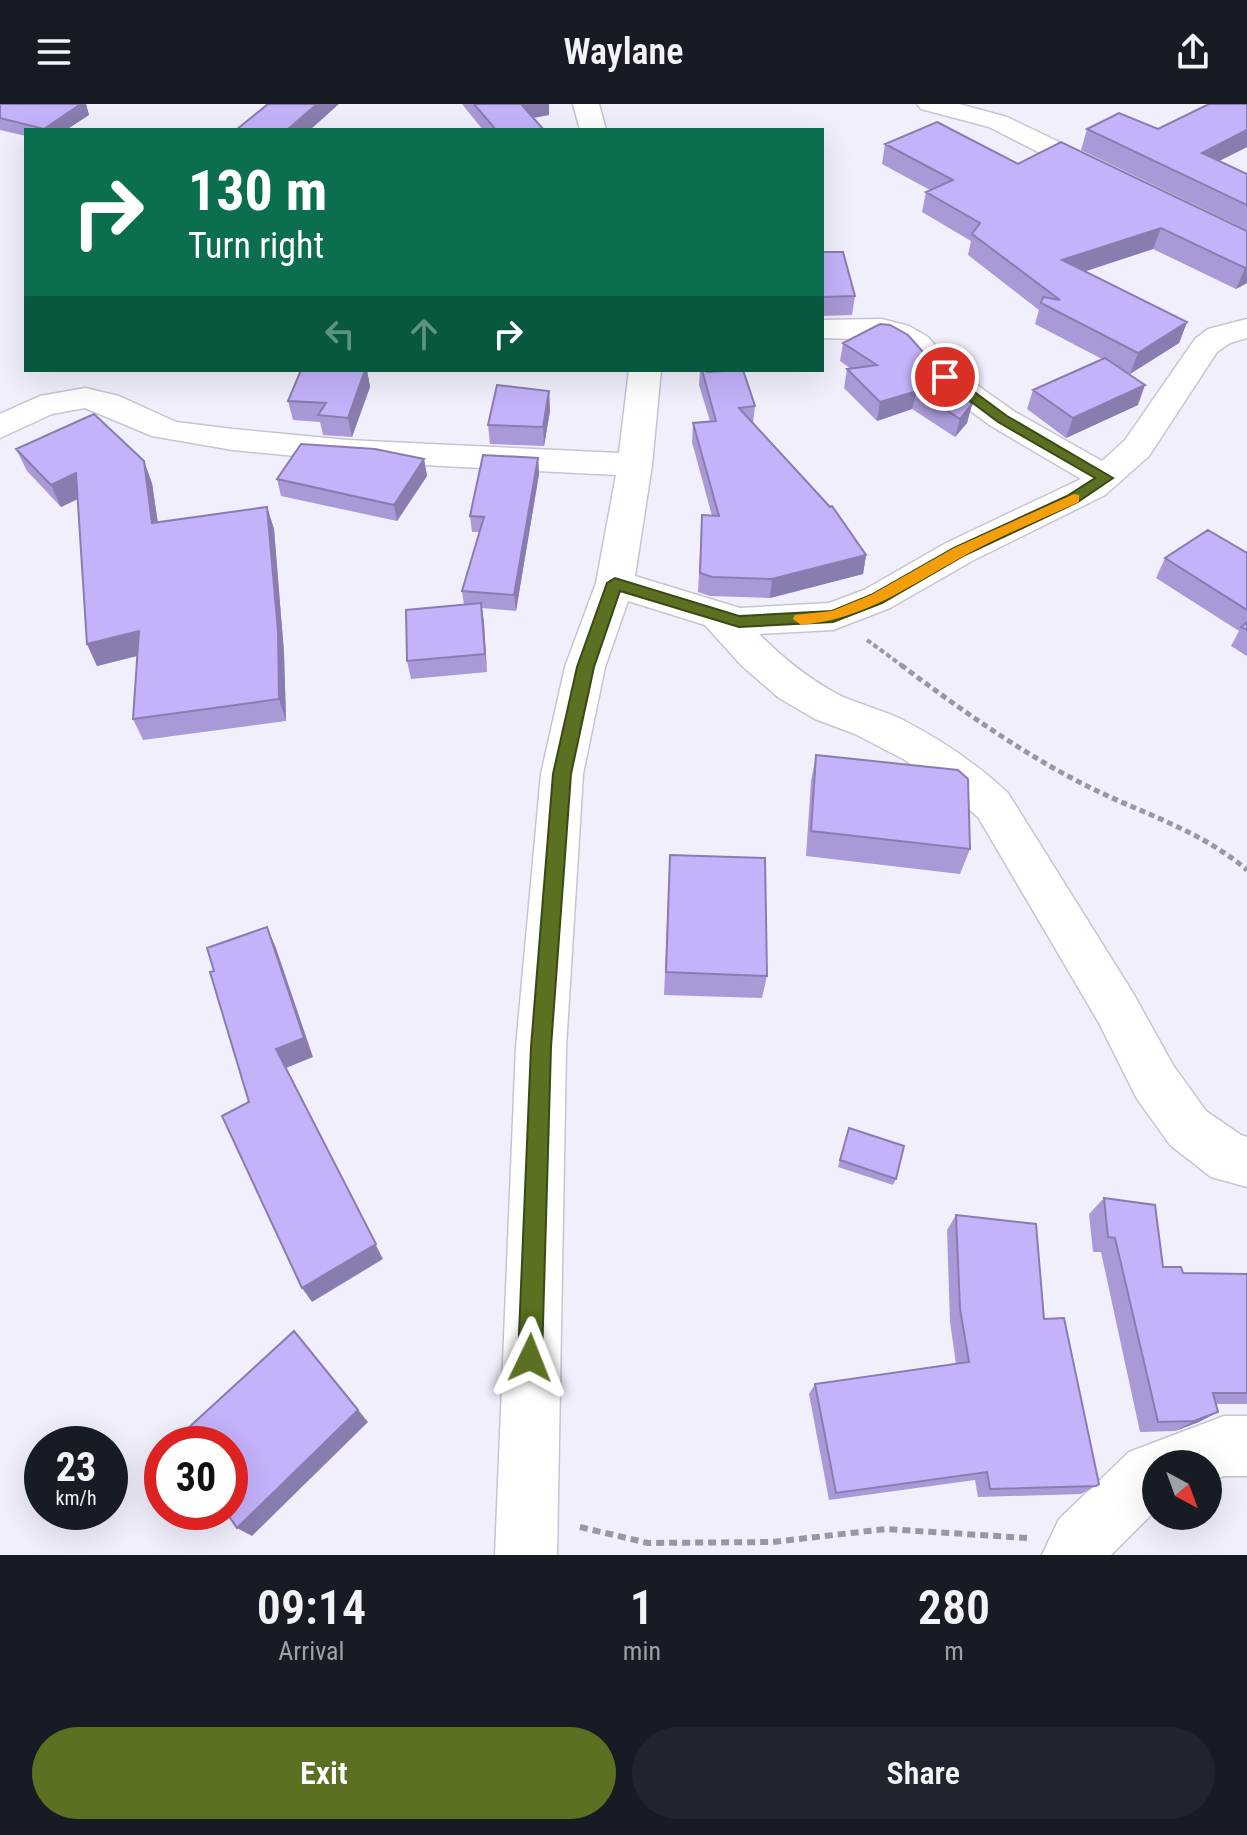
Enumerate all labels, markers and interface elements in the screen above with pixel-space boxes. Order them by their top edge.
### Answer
icon: menu [32,30,76,74]
icon: share [1171,30,1215,74]
text: Waylane [564,31,683,73]
text: 130 m [188,158,327,224]
icon: right [56,160,160,264]
text: Turn right [188,225,324,267]
icon: left [318,312,362,356]
icon: ahead [402,312,446,356]
icon: right [486,312,530,356]
pin [911,343,979,411]
icon: arrive [923,355,967,399]
position arrow [488,1316,572,1400]
speed limit sign: 30 [144,1426,248,1530]
text: 23 [56,1444,96,1491]
north arrow [1142,1450,1222,1530]
map controls [1142,1450,1222,1530]
text: km/h [55,1486,97,1510]
text: 09:14 [257,1579,366,1636]
text: 1 [630,1579,654,1636]
text: 280 [918,1579,990,1636]
text: Arrival [278,1636,345,1666]
text: min [623,1636,661,1666]
text: m [944,1636,964,1666]
button: Exit [32,1727,616,1819]
button: Share [632,1727,1215,1819]

